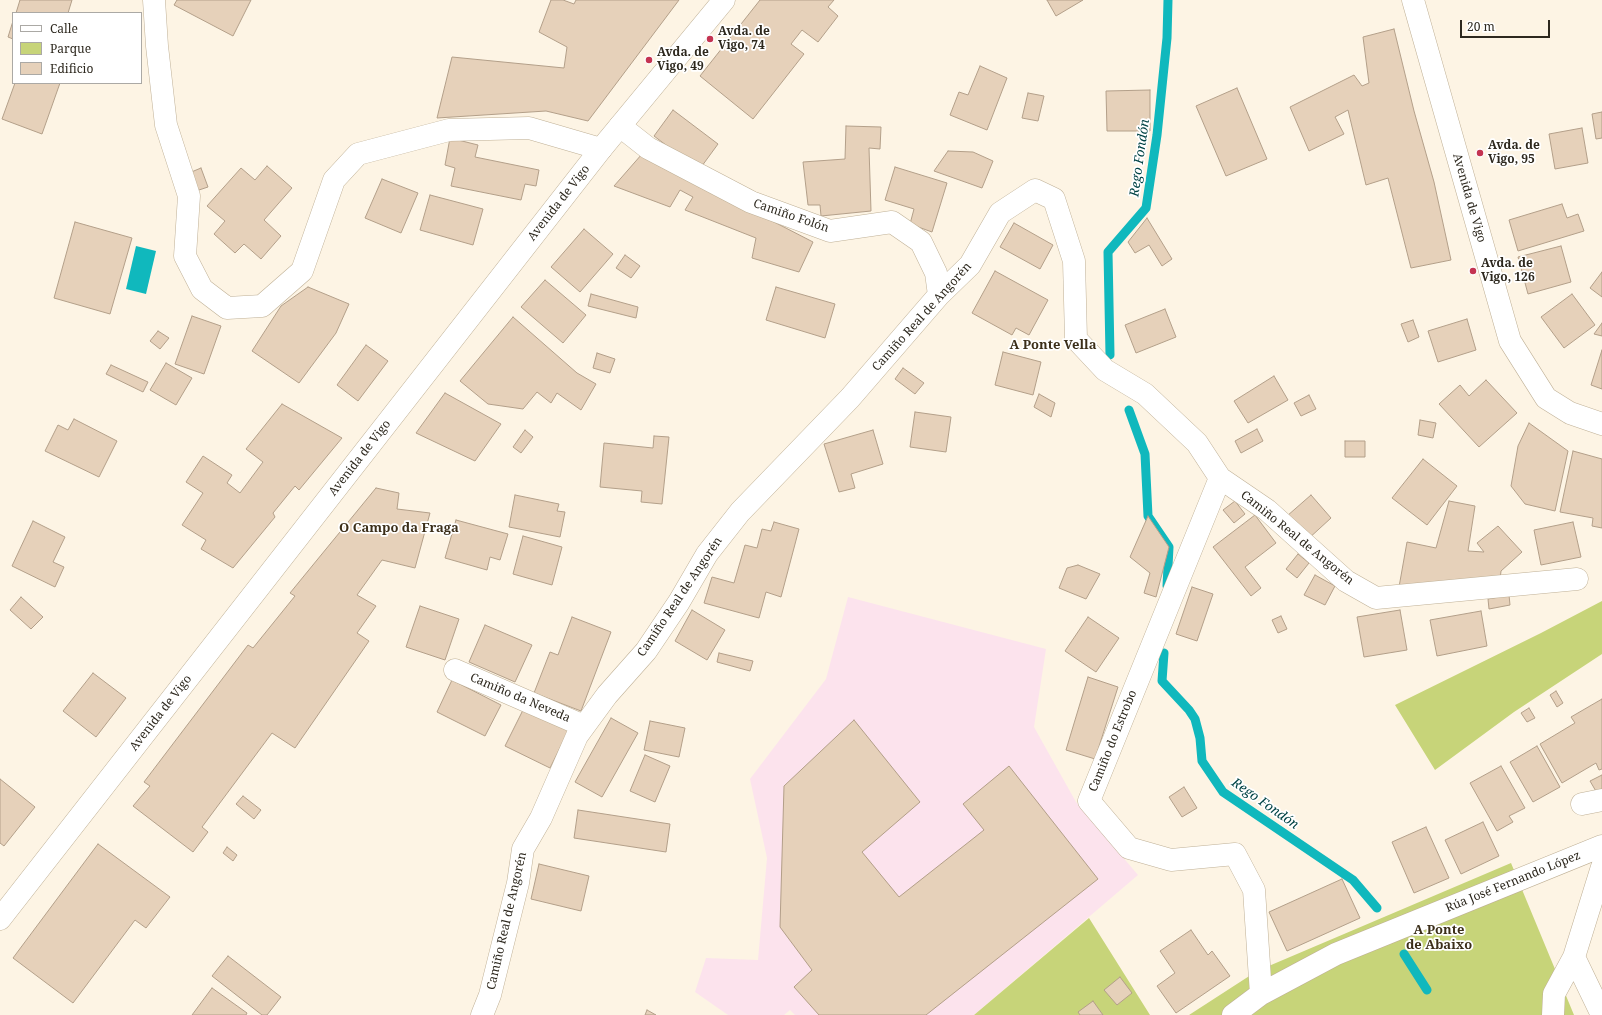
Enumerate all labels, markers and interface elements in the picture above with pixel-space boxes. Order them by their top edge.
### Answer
legend [12,12,142,84]
scale bar [1462,12,1552,38]
text: 20 m [1467,18,1495,35]
text: Calle [50,20,78,37]
place label: Avda. de Vigo, 74 [718,25,770,53]
marker: Avda. de Vigo, 74 [705,34,715,44]
text: Parque [50,40,91,57]
place label: Avda. de Vigo, 49 [657,46,709,74]
marker: Avda. de Vigo, 49 [644,55,654,65]
text: Edificio [50,60,93,77]
water label: Rego Fondón [1127,118,1153,198]
place label: Avda. de Vigo, 95 [1488,139,1540,167]
marker: Avda. de Vigo, 95 [1475,148,1485,158]
street label: Avenida de Vigo [1449,152,1489,244]
street label: Avenida de Vigo [525,162,593,244]
street label: Camiño Folón [751,196,831,236]
place label: Avda. de Vigo, 126 [1481,257,1535,285]
street label: Camiño Real de Angorén [869,260,975,374]
marker: Avda. de Vigo, 126 [1468,266,1478,276]
district label: A Ponte Vella [1010,337,1096,353]
street label: Avenida de Vigo [326,417,394,499]
street label: Camiño Real de Angorén [1238,488,1356,588]
district label: O Campo da Fraga [339,520,459,536]
street label: Camiño Real de Angorén [635,534,725,660]
street label: Camiño da Neveda [468,670,572,726]
street label: Avenida de Vigo [127,672,195,754]
street label: Camiño do Estrobo [1086,688,1140,794]
water label: Rego Fondón [1228,775,1302,833]
street label: Rúa José Fernando López [1443,848,1583,916]
street label: Camiño Real de Angorén [484,851,530,991]
district label: A Ponte de Abaixo [1406,922,1472,953]

